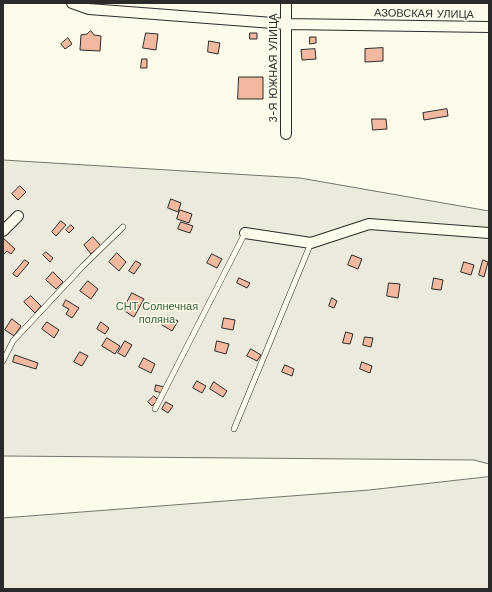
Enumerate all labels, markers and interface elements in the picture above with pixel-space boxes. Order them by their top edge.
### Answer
street label: АЗОВСКАЯ УЛИЦА [374,7,474,21]
street label: 3-Я ЮЖНАЯ УЛИЦА [267,14,281,122]
park label: СНТ Солнечная поляна [116,300,198,326]

